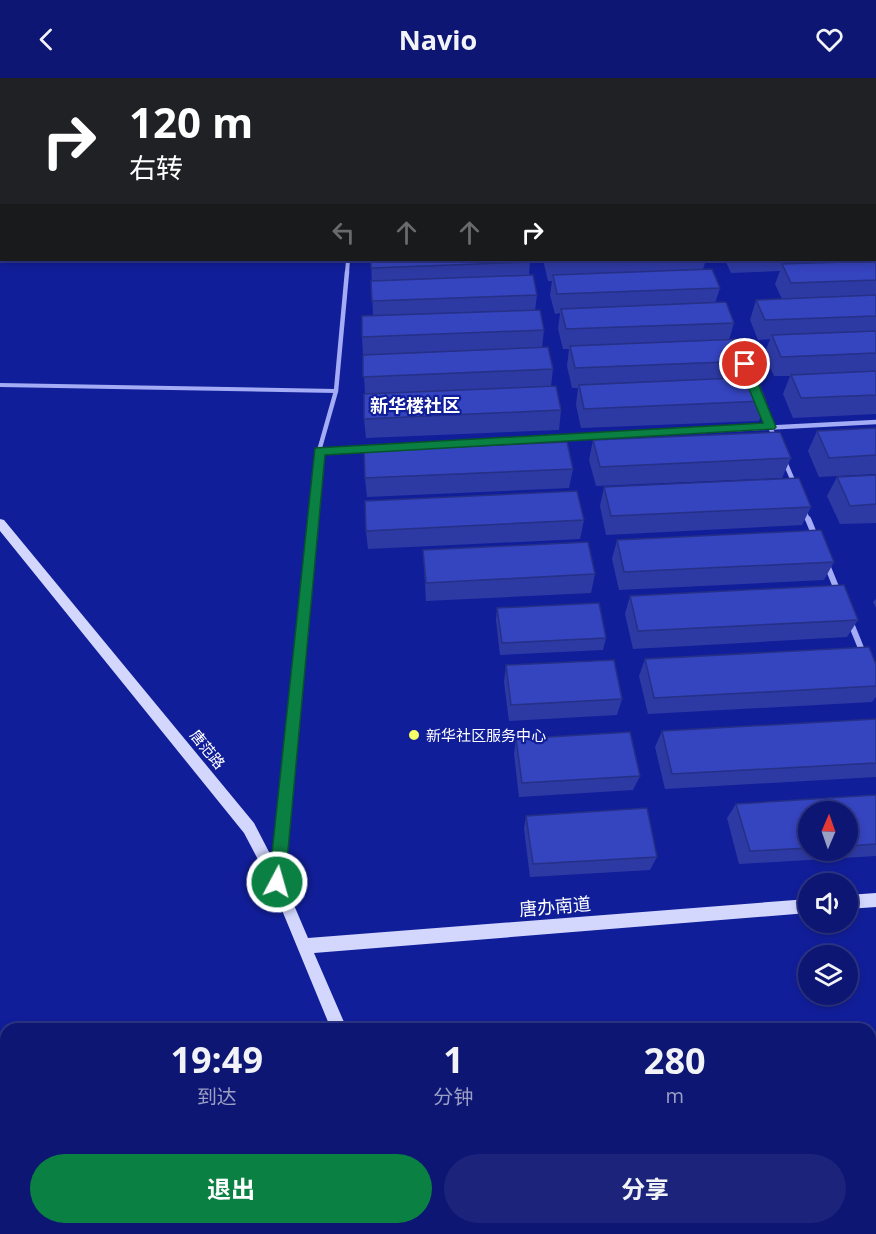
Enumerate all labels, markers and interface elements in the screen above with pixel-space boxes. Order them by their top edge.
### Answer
text: Navio [399,21,477,58]
icon: back [30,23,63,56]
icon: heart [813,23,846,56]
text: 120 m [129,93,253,150]
icon: right [30,102,108,180]
text: 右转 [129,149,183,186]
icon: left [327,216,360,249]
icon: ahead [390,216,423,249]
icon: ahead [453,216,486,249]
icon: right [516,216,549,249]
pin [719,338,770,389]
icon: arrive [728,347,761,380]
district label: 新华楼社区 [370,393,460,417]
street label: 唐范路 [186,725,230,773]
place label: 新华社区服务中心 [426,725,546,745]
marker: 新华社区服务中心 [407,728,421,742]
north arrow [798,801,858,861]
map controls [798,801,858,1005]
position arrow [245,850,309,914]
button: sound [798,873,858,933]
street label: 唐办南道 [518,891,592,921]
button: layers [798,945,858,1005]
text: 19:49 [170,1035,263,1084]
text: 1 [443,1035,464,1084]
text: 280 [644,1036,706,1085]
text: m [665,1082,684,1109]
text: 到达 [197,1083,237,1110]
text: 分钟 [433,1083,473,1110]
button: 退出 [30,1154,432,1223]
button: 分享 [444,1154,846,1223]

